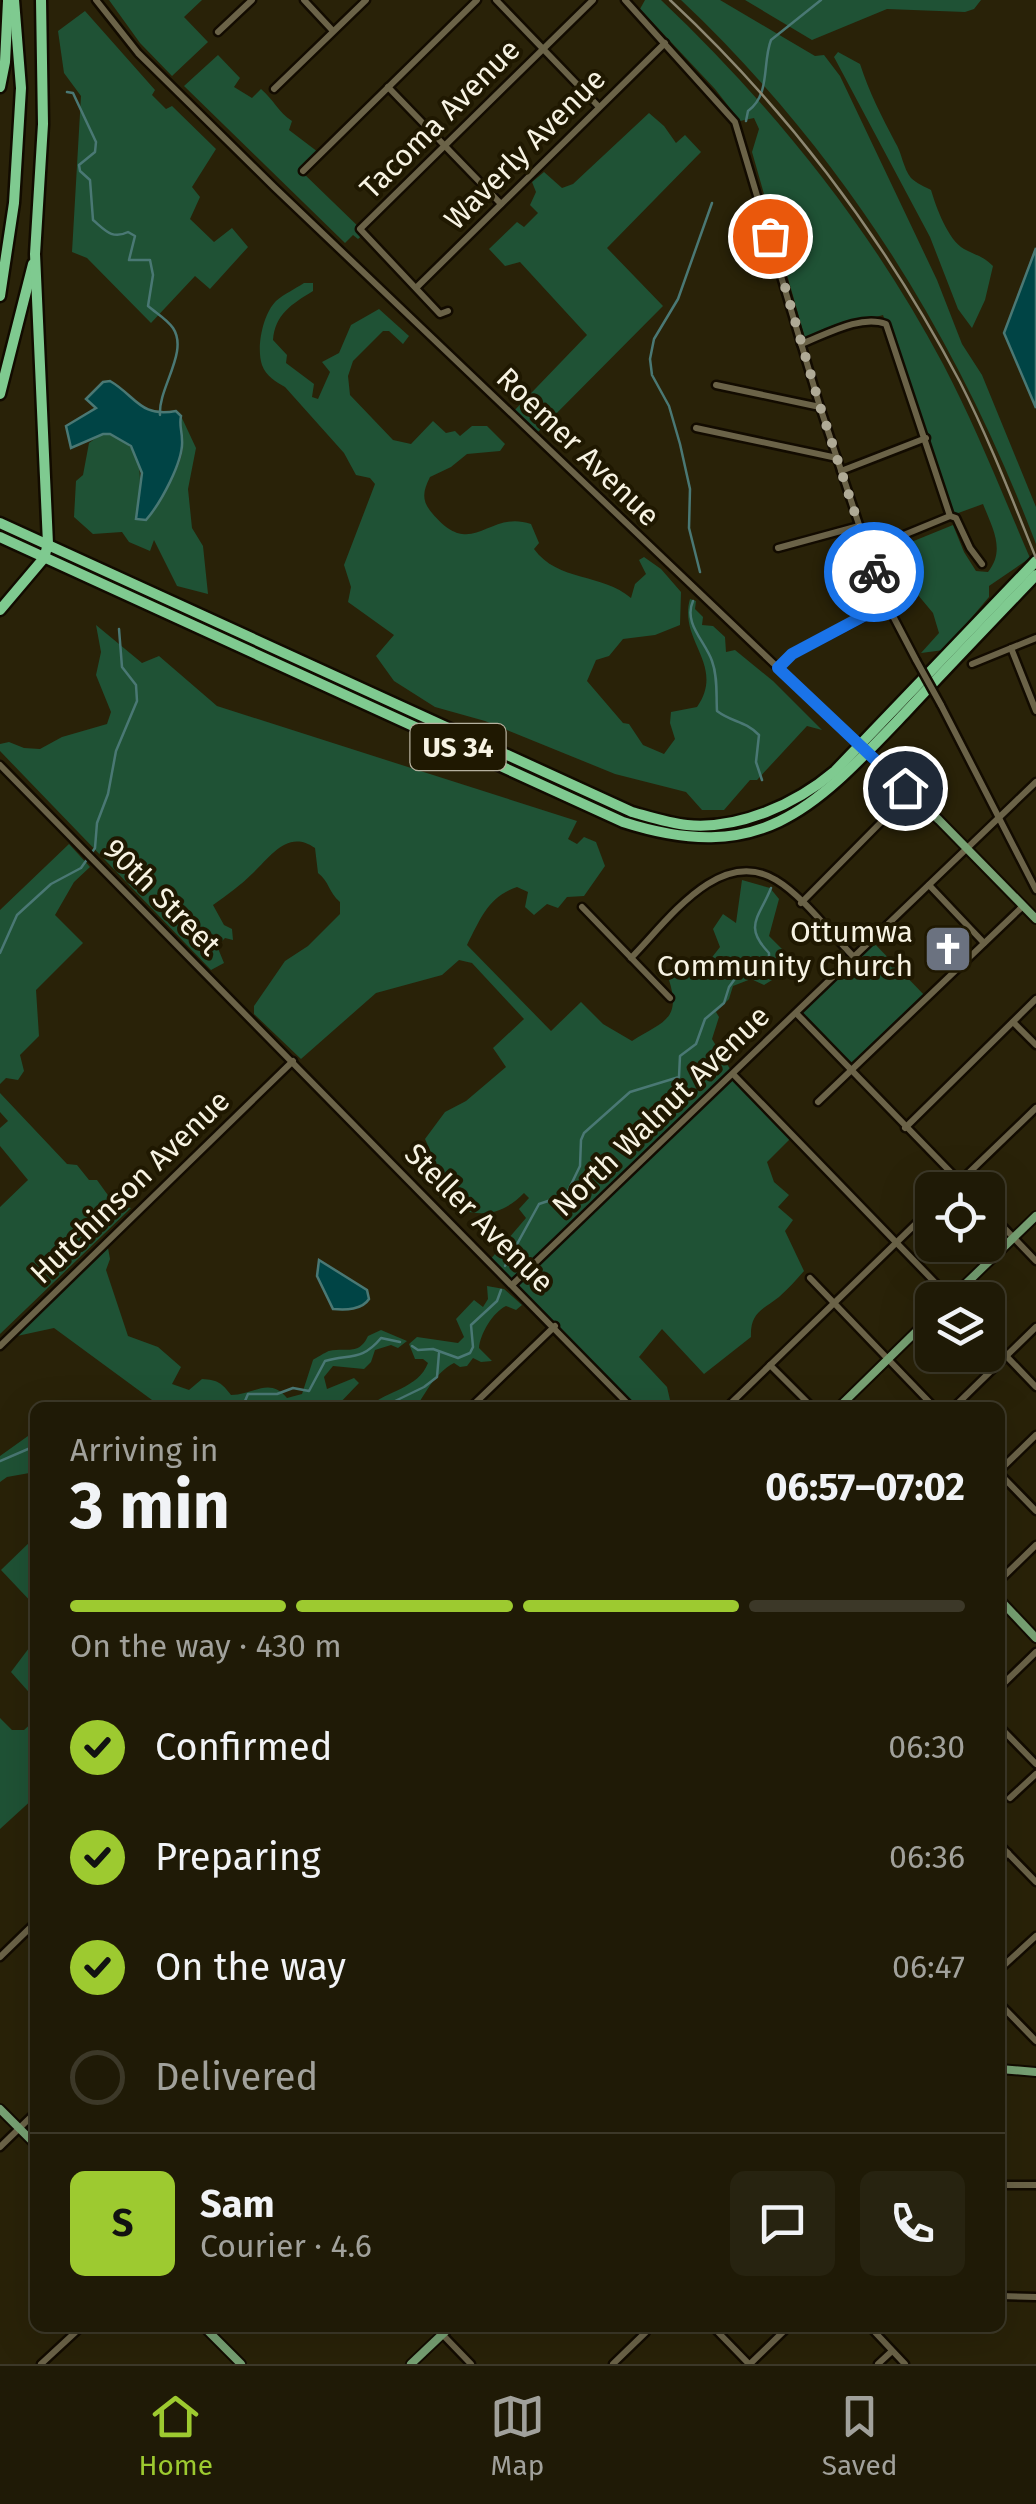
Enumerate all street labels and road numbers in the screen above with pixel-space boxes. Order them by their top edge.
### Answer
street label: Tacoma Avenue [353,32,527,206]
street label: Waverly Avenue [437,61,613,237]
street label: Roemer Avenue [489,360,667,534]
road number: US 34 [410,724,506,770]
street label: 90th Street [96,831,228,963]
street label: North Walnut Avenue [545,998,777,1224]
street label: Hutchinson Avenue [23,1083,237,1291]
street label: Steller Avenue [397,1136,561,1300]

